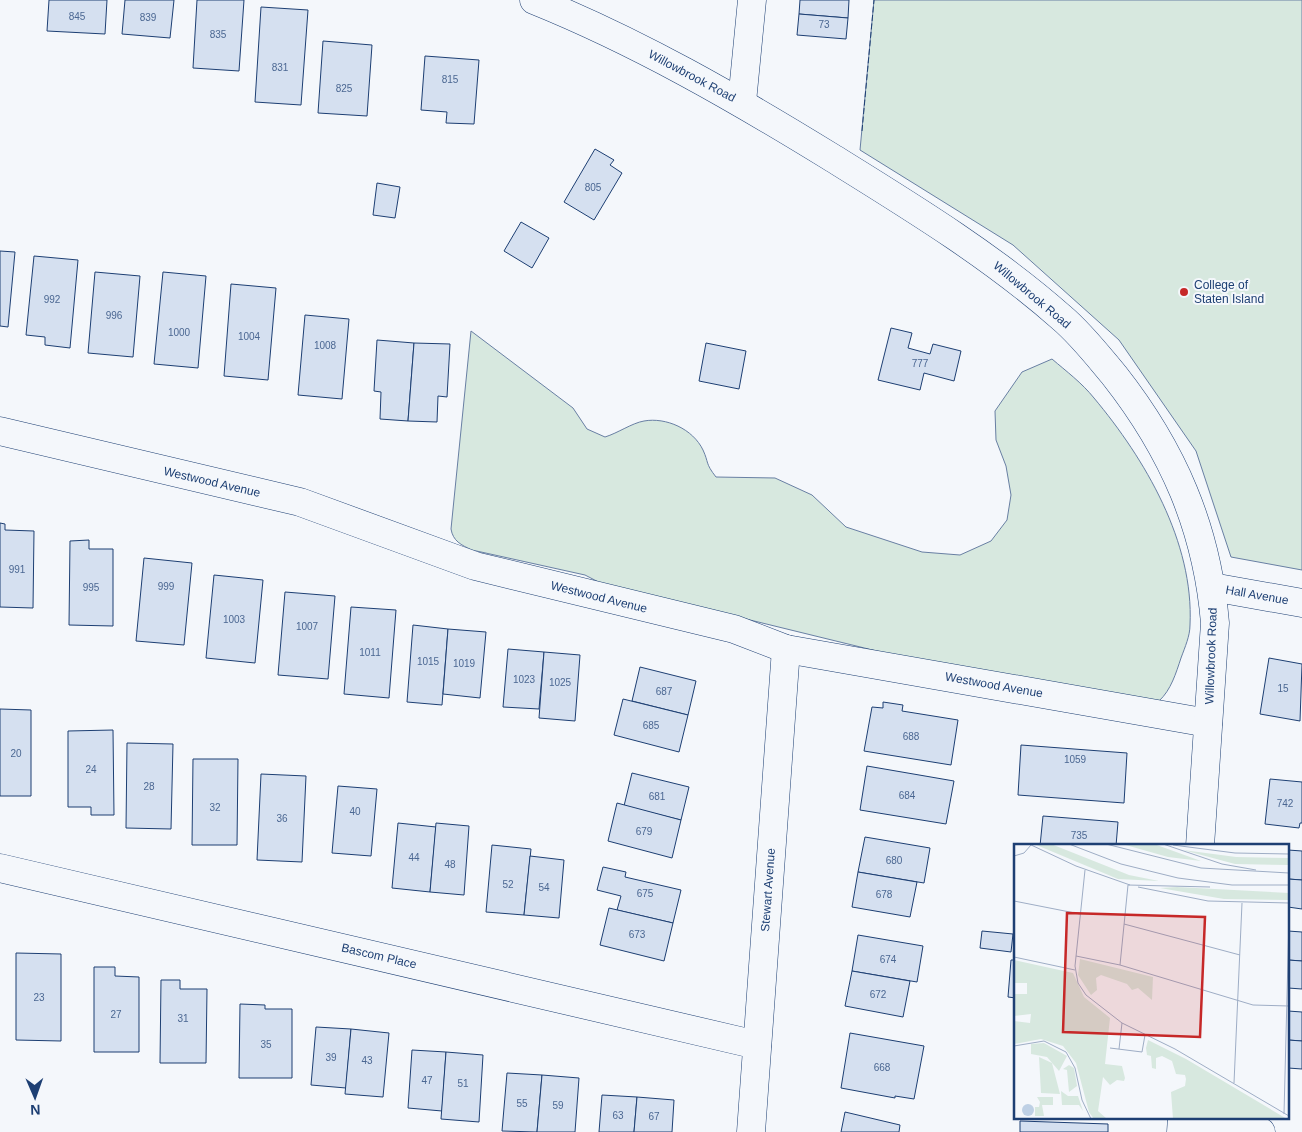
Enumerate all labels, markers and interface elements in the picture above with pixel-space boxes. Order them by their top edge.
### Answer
house number: 845 [69,11,86,22]
house number: 839 [140,12,157,23]
house number: 73 [818,19,830,30]
house number: 835 [210,29,227,40]
street label: Willowbrook Road [646,47,738,105]
house number: 831 [272,62,289,73]
house number: 815 [442,74,459,85]
house number: 825 [336,83,353,94]
house number: 805 [585,182,602,193]
street label: Willowbrook Road [990,259,1074,331]
place label: College of Staten Island [1194,278,1264,306]
marker: College of Staten Island [1178,286,1190,298]
house number: 992 [44,294,61,305]
house number: 996 [106,310,123,321]
house number: 1000 [168,327,191,338]
house number: 1004 [238,331,261,342]
house number: 1008 [314,340,337,351]
house number: 777 [912,358,929,369]
street label: Westwood Avenue [162,464,262,500]
house number: 991 [9,564,26,575]
street label: Westwood Avenue [549,578,649,616]
house number: 999 [158,581,175,592]
house number: 995 [83,582,100,593]
street label: Hall Avenue [1224,583,1290,607]
street label: Willowbrook Road [1202,607,1220,705]
house number: 1003 [223,614,246,625]
house number: 1007 [296,621,319,632]
house number: 1011 [359,647,381,658]
house number: 1015 [417,656,440,667]
house number: 1019 [453,658,476,669]
street label: Westwood Avenue [944,670,1044,701]
house number: 1023 [513,674,536,685]
house number: 1025 [549,677,572,688]
house number: 15 [1277,683,1289,694]
house number: 687 [656,686,673,697]
house number: 685 [643,720,660,731]
house number: 688 [903,731,920,742]
house number: 20 [10,748,22,759]
house number: 1059 [1064,754,1087,765]
house number: 24 [85,764,97,775]
house number: 28 [143,781,155,792]
house number: 684 [899,790,916,801]
house number: 681 [649,791,666,802]
house number: 742 [1277,798,1294,809]
house number: 32 [209,802,221,813]
house number: 40 [349,806,361,817]
house number: 36 [276,813,288,824]
house number: 679 [636,826,653,837]
house number: 735 [1071,830,1088,841]
inset map [1014,844,1290,1120]
street label: Stewart Avenue [758,847,778,932]
house number: 44 [408,852,420,863]
house number: 680 [886,855,903,866]
house number: 48 [444,859,456,870]
house number: 52 [502,879,514,890]
house number: 54 [538,882,550,893]
house number: 675 [637,888,654,899]
house number: 678 [876,889,893,900]
house number: 673 [629,929,646,940]
street label: Bascom Place [340,941,418,972]
house number: 674 [880,954,897,965]
house number: 672 [870,989,887,1000]
house number: 23 [33,992,45,1003]
house number: 27 [110,1009,122,1020]
house number: 31 [177,1013,189,1024]
house number: 35 [260,1039,272,1050]
house number: 39 [325,1052,337,1063]
house number: 43 [361,1055,373,1066]
house number: 668 [874,1062,891,1073]
north arrow [10,1072,60,1122]
house number: 47 [421,1075,433,1086]
house number: 51 [457,1078,469,1089]
house number: 55 [516,1098,528,1109]
house number: 59 [552,1100,564,1111]
text: N [30,1102,41,1118]
house number: 63 [612,1110,624,1121]
house number: 67 [648,1111,660,1122]

